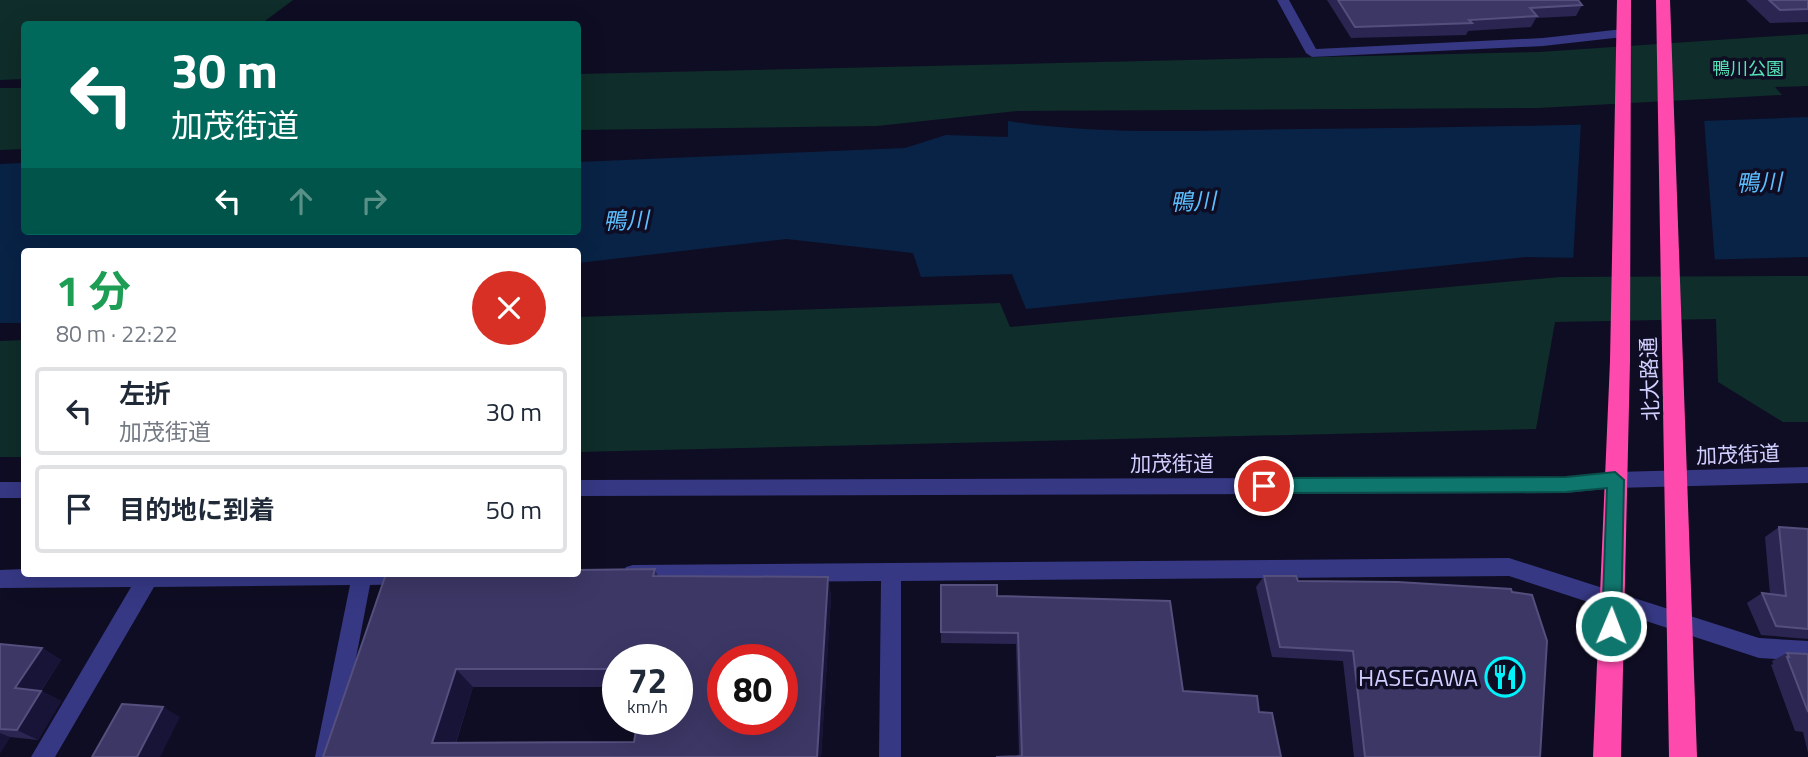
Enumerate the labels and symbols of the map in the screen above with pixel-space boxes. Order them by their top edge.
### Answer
park label: 鴨川公園 [1712,55,1784,82]
water label: 鴨川 [1735,164,1786,200]
water label: 鴨川 [1169,183,1220,219]
water label: 鴨川 [602,202,653,238]
street label: 北大路通 [1632,336,1666,422]
street label: 加茂街道 [1695,437,1781,471]
street label: 加茂街道 [1130,447,1214,479]
pin [1234,456,1294,516]
position arrow [1574,589,1648,663]
speed limit sign: 80 [707,644,798,735]
restaurant icon: HASEGAWA [1484,656,1526,698]
place label: HASEGAWA [1358,659,1478,695]

